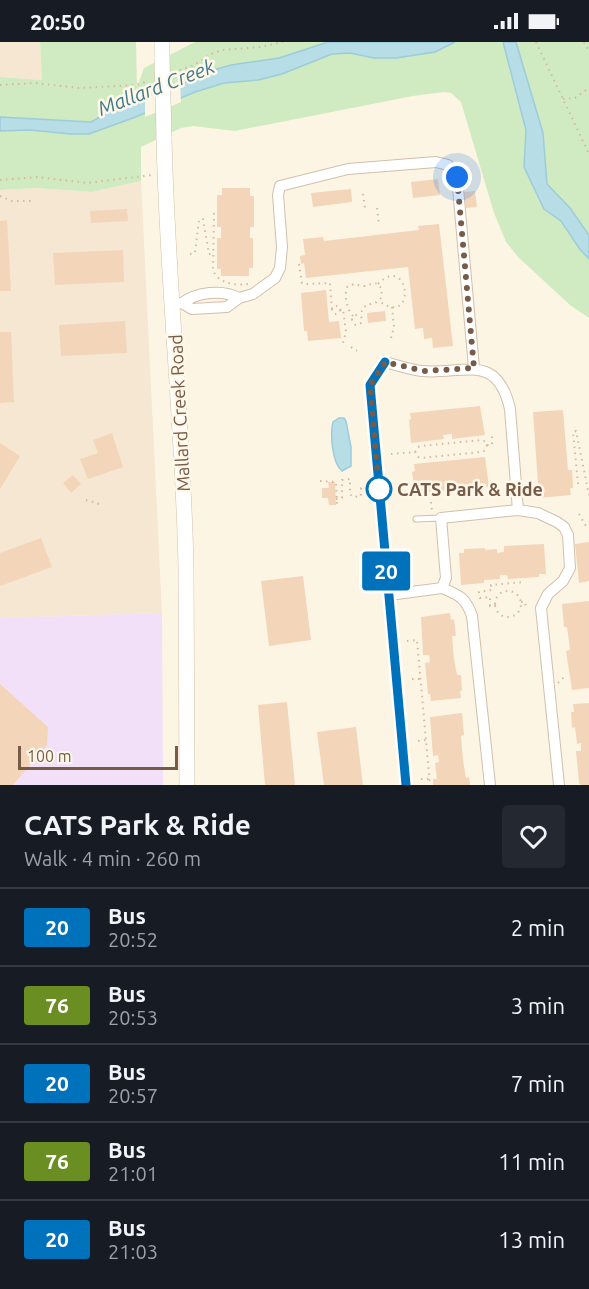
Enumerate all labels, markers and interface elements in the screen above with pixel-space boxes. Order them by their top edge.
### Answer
text: 20:50 [30,9,85,34]
water label: Mallard Creek [94,54,218,120]
your location [442,162,472,192]
street label: Mallard Creek Road [165,334,193,492]
marker: CATS Park & Ride [366,476,392,502]
place label: CATS Park & Ride [397,479,543,499]
line badge: 20 [359,552,413,590]
text: 20 [374,559,398,583]
scale bar [18,743,178,770]
text: 100 m [27,747,72,765]
button: heart [502,805,565,868]
text: CATS Park & Ride [24,809,251,840]
text: Walk · 4 min · 260 m [24,847,201,870]
text: Bus [108,903,146,928]
text: 20 [45,915,69,939]
text: 2 min [511,915,565,940]
text: 20:52 [108,928,158,951]
text: Bus [108,981,146,1006]
text: 76 [45,993,69,1017]
text: 3 min [511,993,565,1018]
text: 20:53 [108,1006,158,1029]
text: Bus [108,1059,146,1084]
text: 20 [45,1071,69,1095]
text: 7 min [511,1071,565,1096]
text: 20:57 [108,1084,158,1107]
text: Bus [108,1137,146,1162]
text: 76 [45,1149,69,1173]
text: 11 min [498,1149,565,1174]
text: 21:01 [108,1162,158,1185]
text: Bus [108,1215,146,1240]
text: 20 [45,1227,69,1251]
text: 13 min [498,1227,565,1252]
text: 21:03 [108,1240,158,1263]

